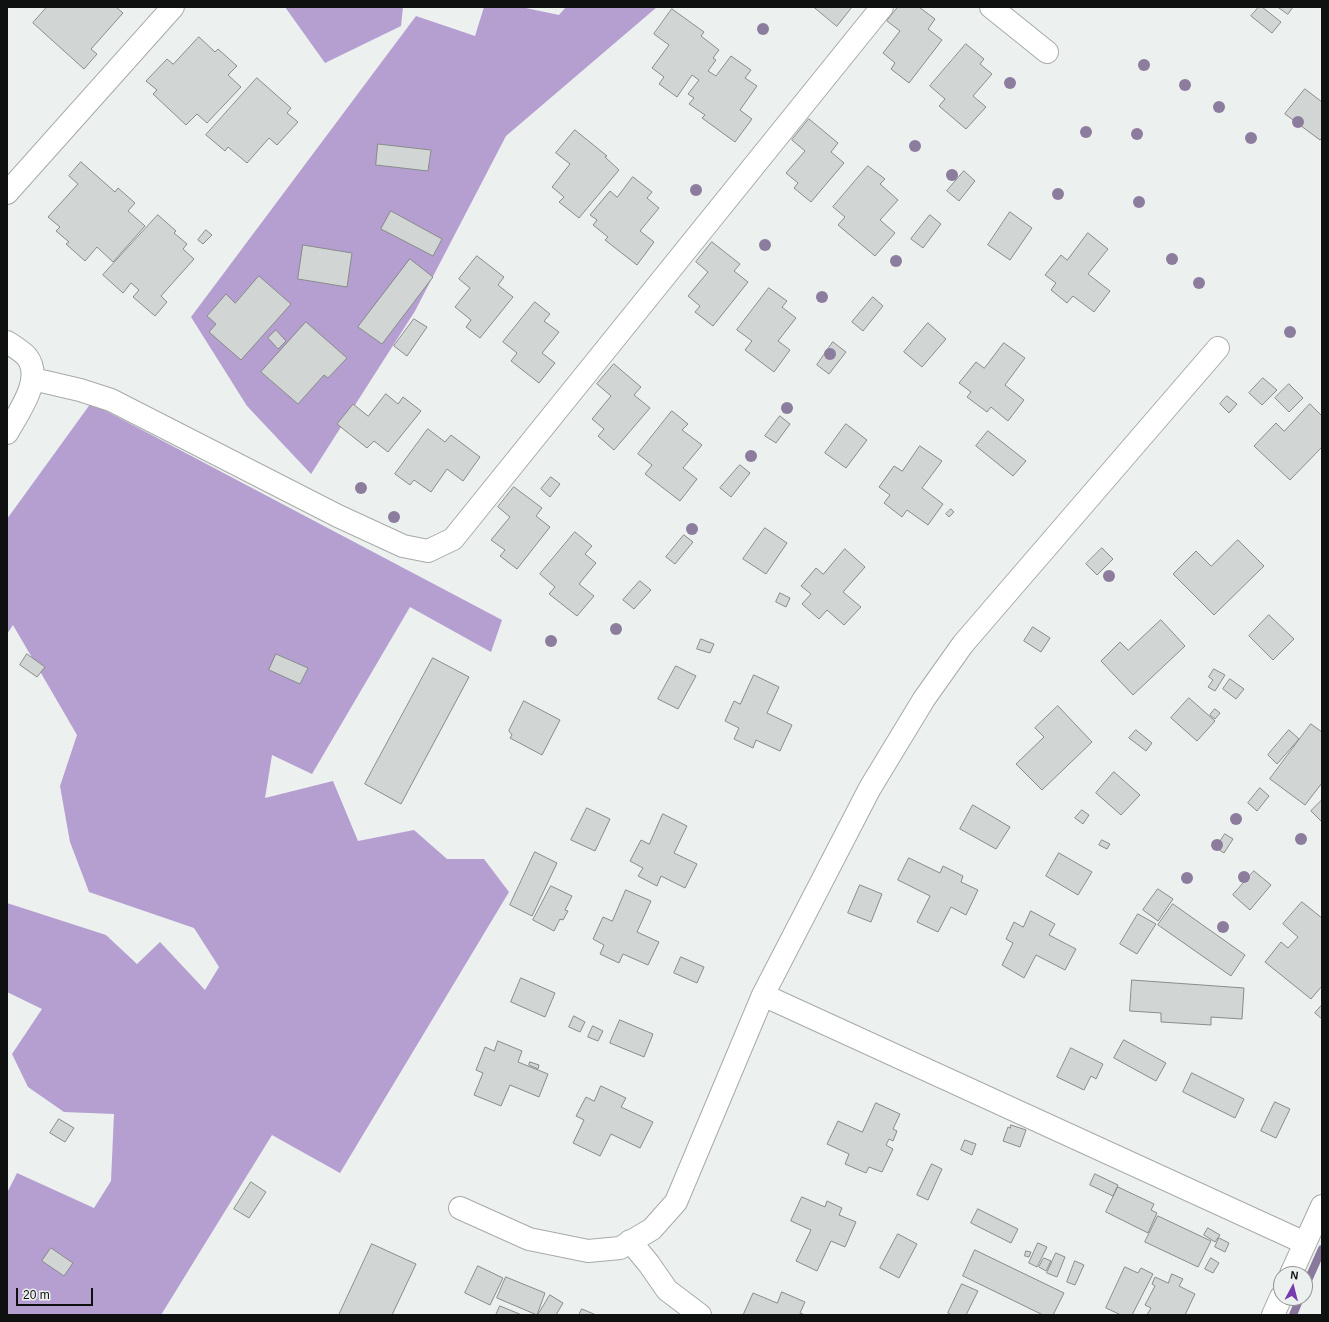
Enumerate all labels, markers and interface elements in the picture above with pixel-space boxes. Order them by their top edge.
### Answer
north arrow [1273,1266,1313,1306]
text: N [1290,1269,1299,1282]
scale bar [18,1280,95,1306]
text: 20 m [23,1288,50,1302]

